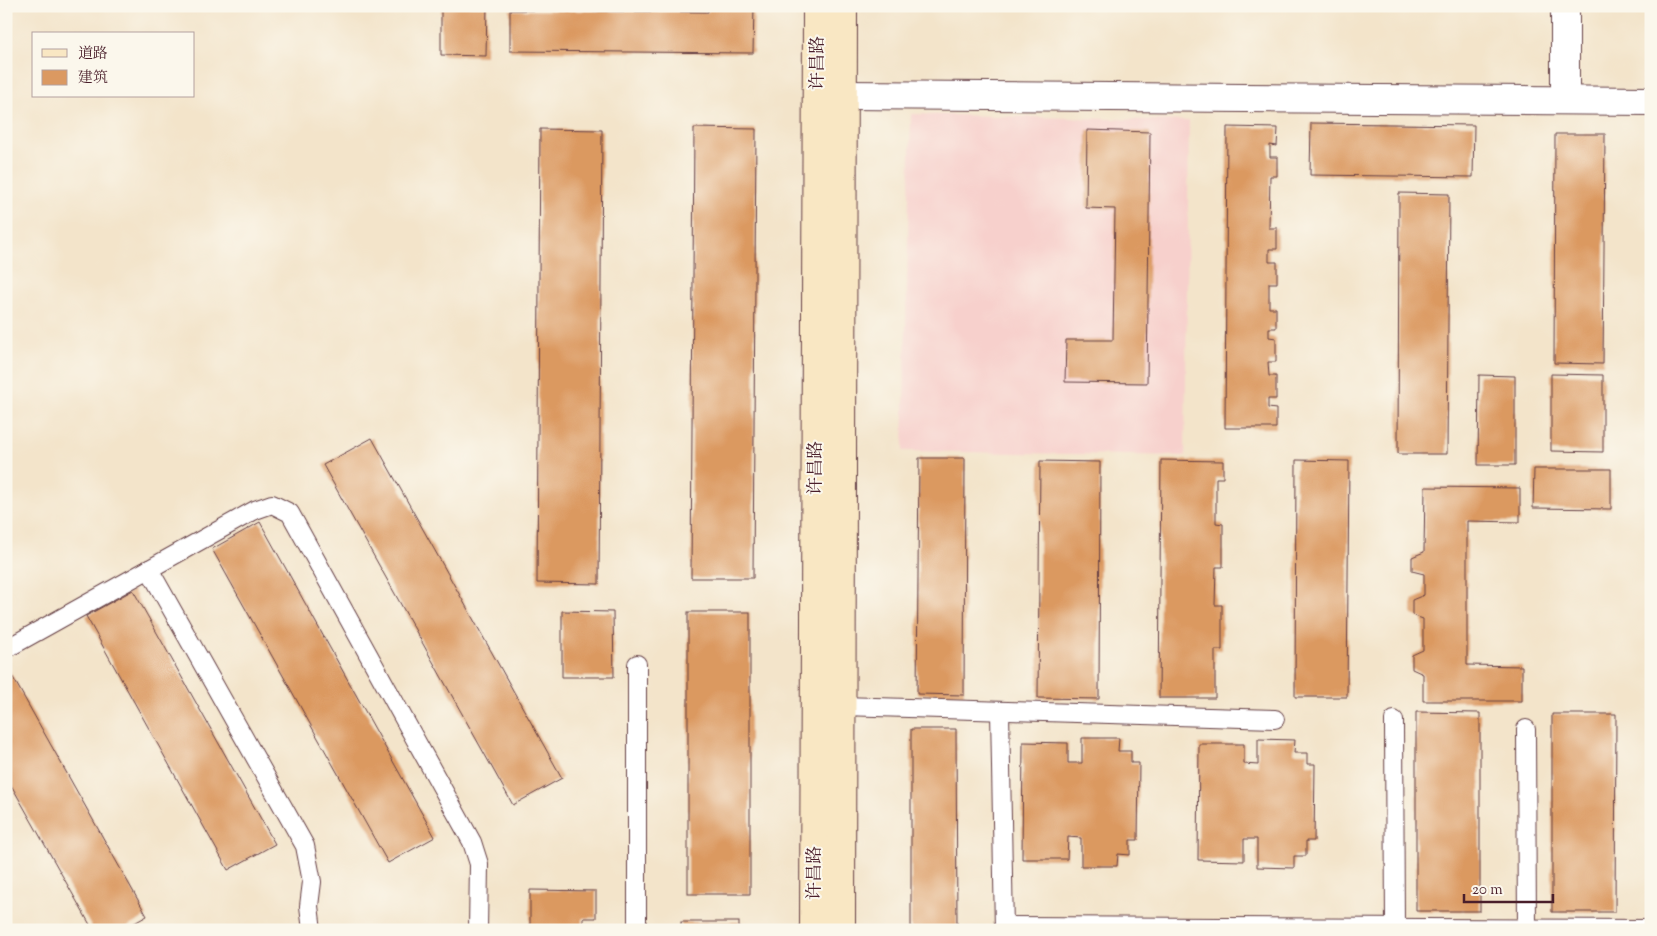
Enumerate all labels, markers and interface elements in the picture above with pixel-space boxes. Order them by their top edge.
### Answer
legend [32,32,195,98]
street label: 许昌路 [806,36,832,90]
text: 道路 [78,44,108,65]
text: 建筑 [78,68,108,89]
street label: 许昌路 [804,441,830,495]
street label: 许昌路 [803,846,829,900]
scale bar [1464,871,1553,903]
text: 20 m [1472,880,1503,901]

